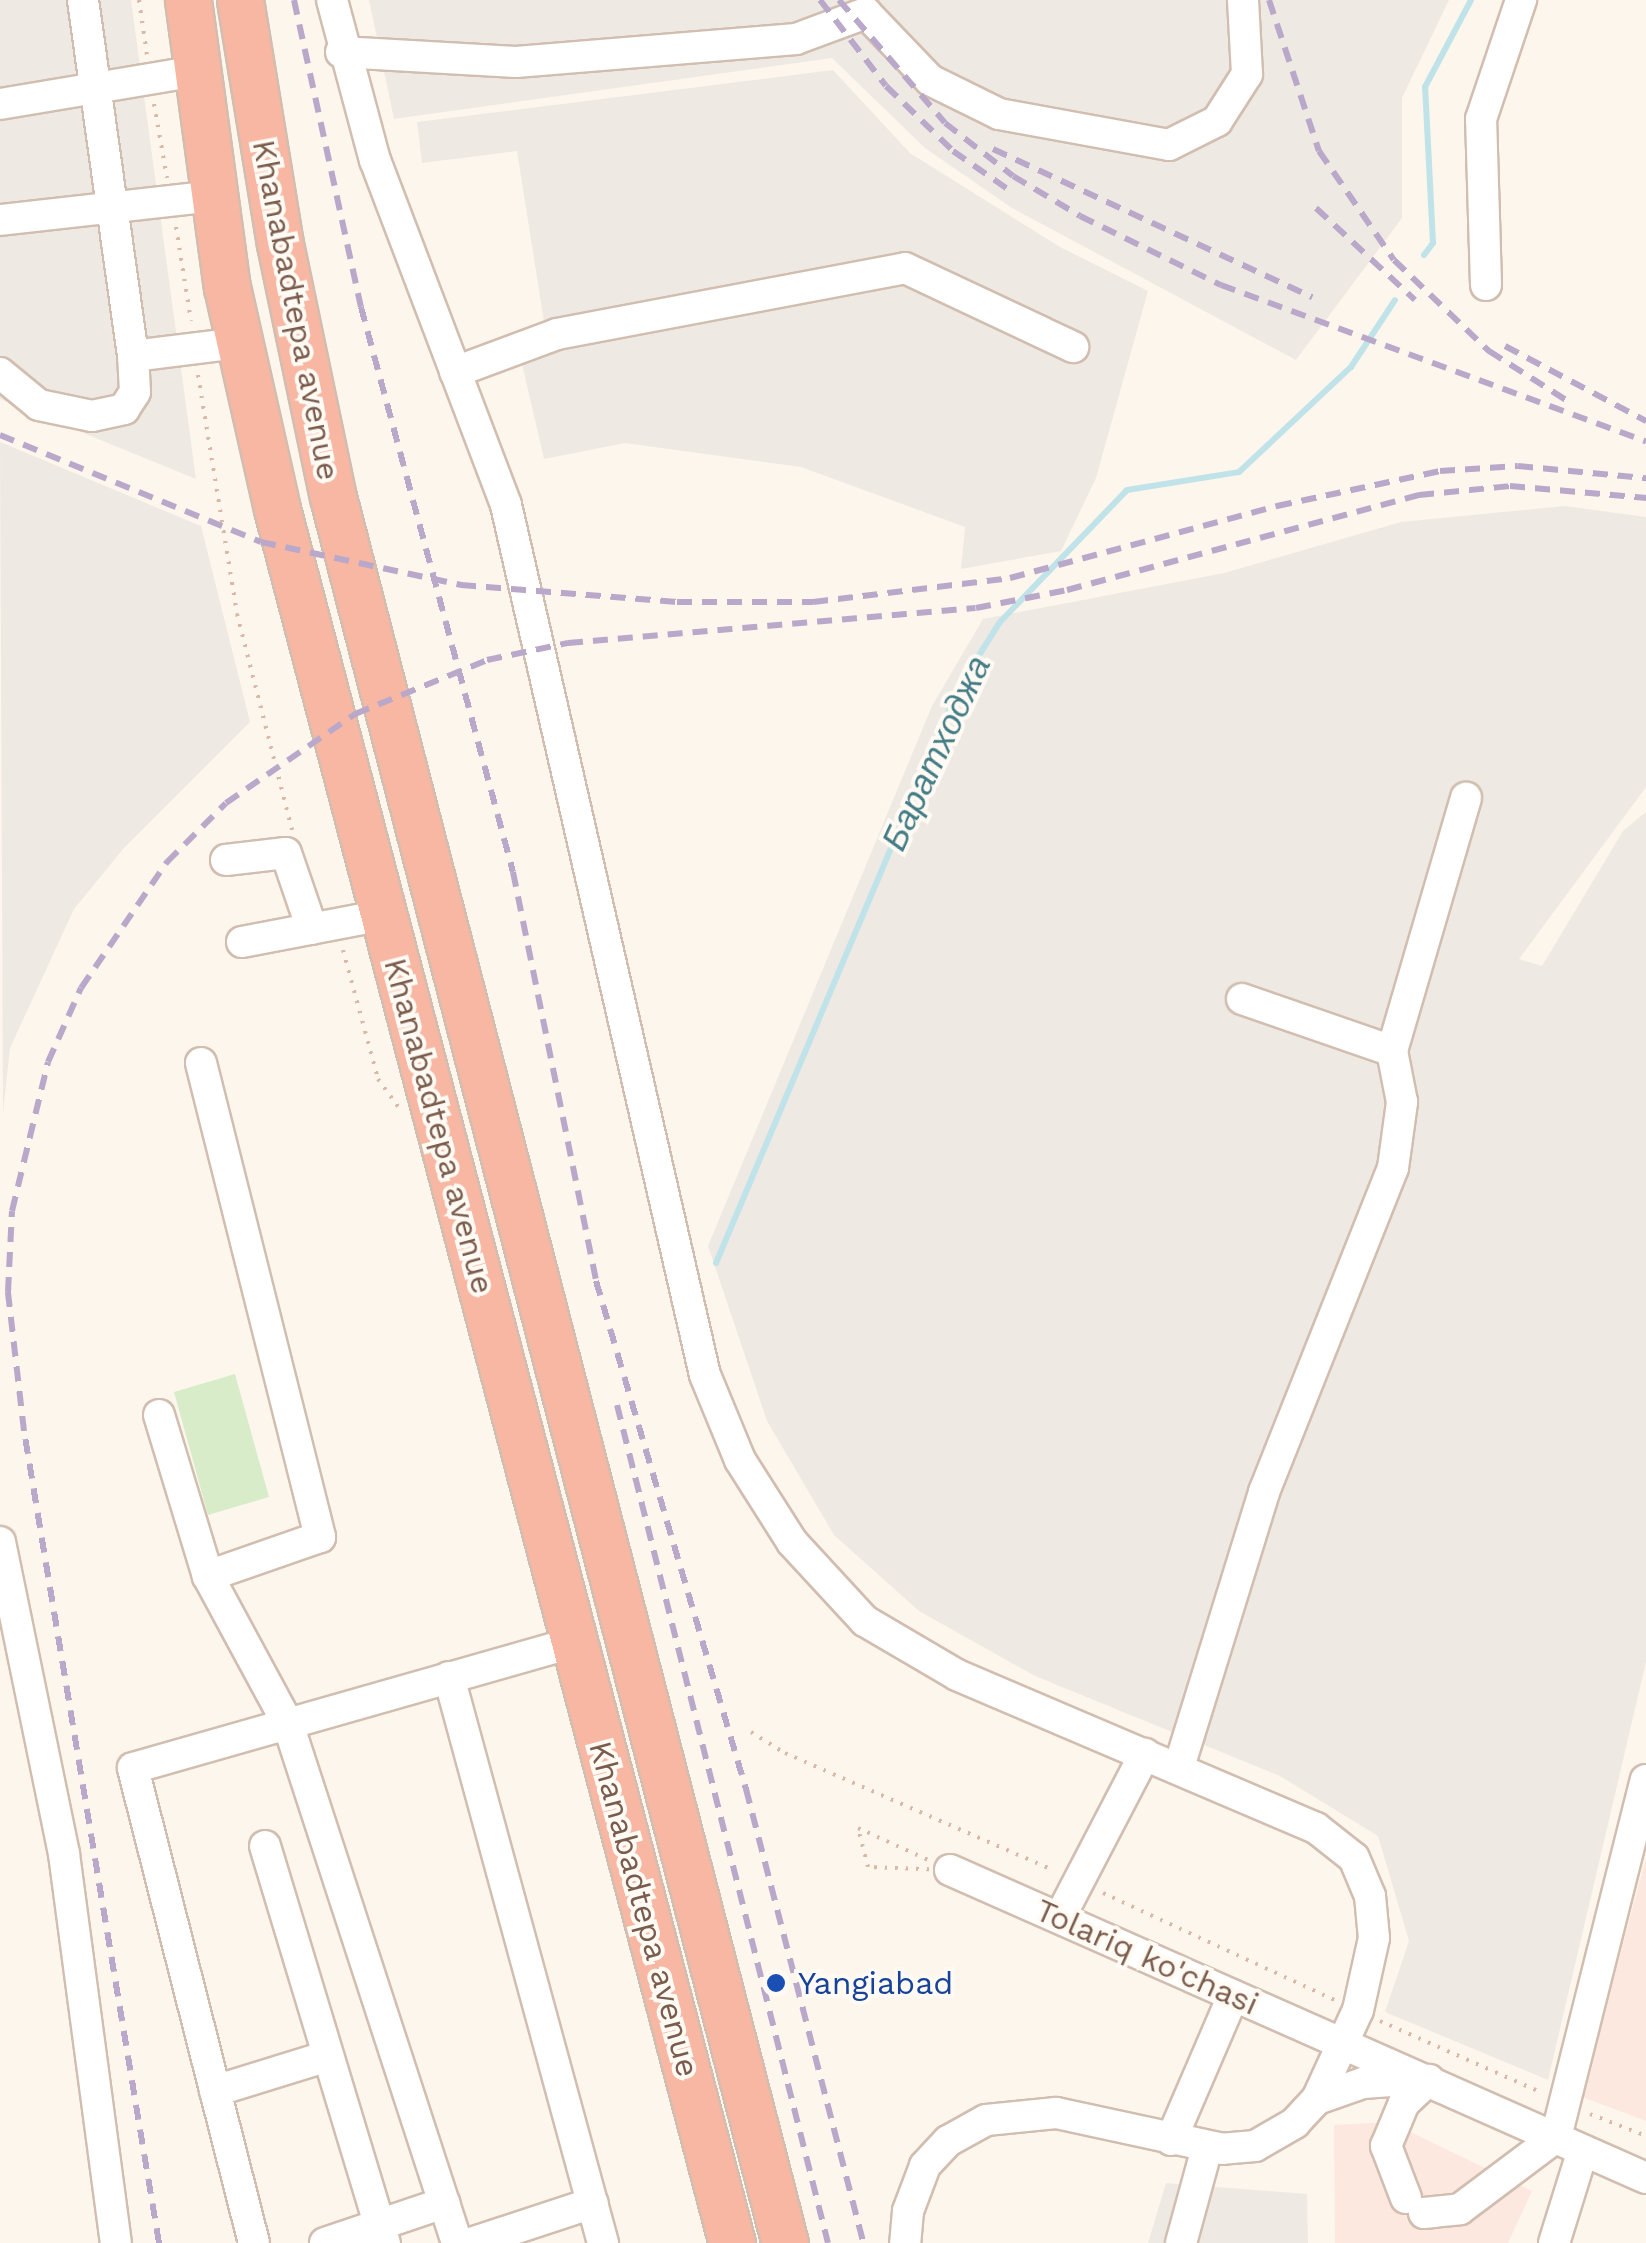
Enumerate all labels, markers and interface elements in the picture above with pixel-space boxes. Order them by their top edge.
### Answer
street label: Khanabadtepa avenue [244,136,348,484]
water label: Баратходжа [873,649,999,857]
street label: Khanabadtepa avenue [376,954,502,1298]
street label: Khanabadtepa avenue [581,1737,707,2081]
street label: Tolariq ko'chasi [1030,1891,1264,2023]
place label: Yangiabad [798,1964,953,2002]
marker: Yangiabad [763,1970,789,1996]

